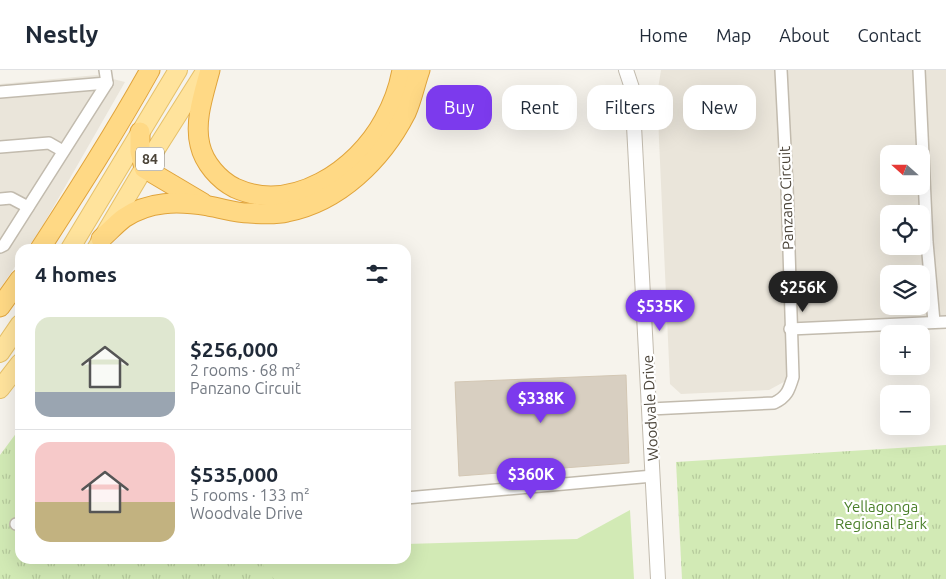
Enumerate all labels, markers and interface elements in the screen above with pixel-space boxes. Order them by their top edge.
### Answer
text: Nestly [25,21,98,48]
text: Home [639,25,688,45]
text: Map [716,25,751,45]
text: About [779,25,829,45]
text: Contact [857,25,921,45]
chip: Buy [426,85,492,130]
chip: Rent [502,85,577,130]
chip: Filters [587,85,673,130]
chip: New [683,85,756,130]
north arrow [880,145,930,195]
map controls [880,145,930,435]
street label: Panzano Circuit [776,146,796,250]
road number: 84 [136,148,164,170]
button: locate [880,205,930,255]
icon: filters [363,260,391,288]
text: 4 homes [35,262,117,286]
button: layers [880,265,930,315]
pin: $256K [768,270,838,313]
text: $256K [780,278,826,296]
pin: $535K [625,290,695,332]
text: $535K [637,297,683,315]
button: + [880,325,930,375]
icon: home [75,337,135,397]
text: $256,000 [190,337,278,361]
street label: Woodvale Drive [639,355,661,461]
text: 2 rooms · 68 m² [190,361,301,379]
text: Panzano Circuit [190,379,301,397]
pin: $338K [506,382,576,424]
button: − [880,385,930,435]
text: $338K [518,389,564,407]
pin: $360K [496,458,566,500]
icon: home [75,462,135,522]
text: $535,000 [190,462,278,486]
text: $360K [508,465,554,483]
text: 5 rooms · 133 m² [190,486,310,504]
park label: Yellagonga Regional Park [835,498,927,532]
text: Woodvale Drive [190,504,303,522]

